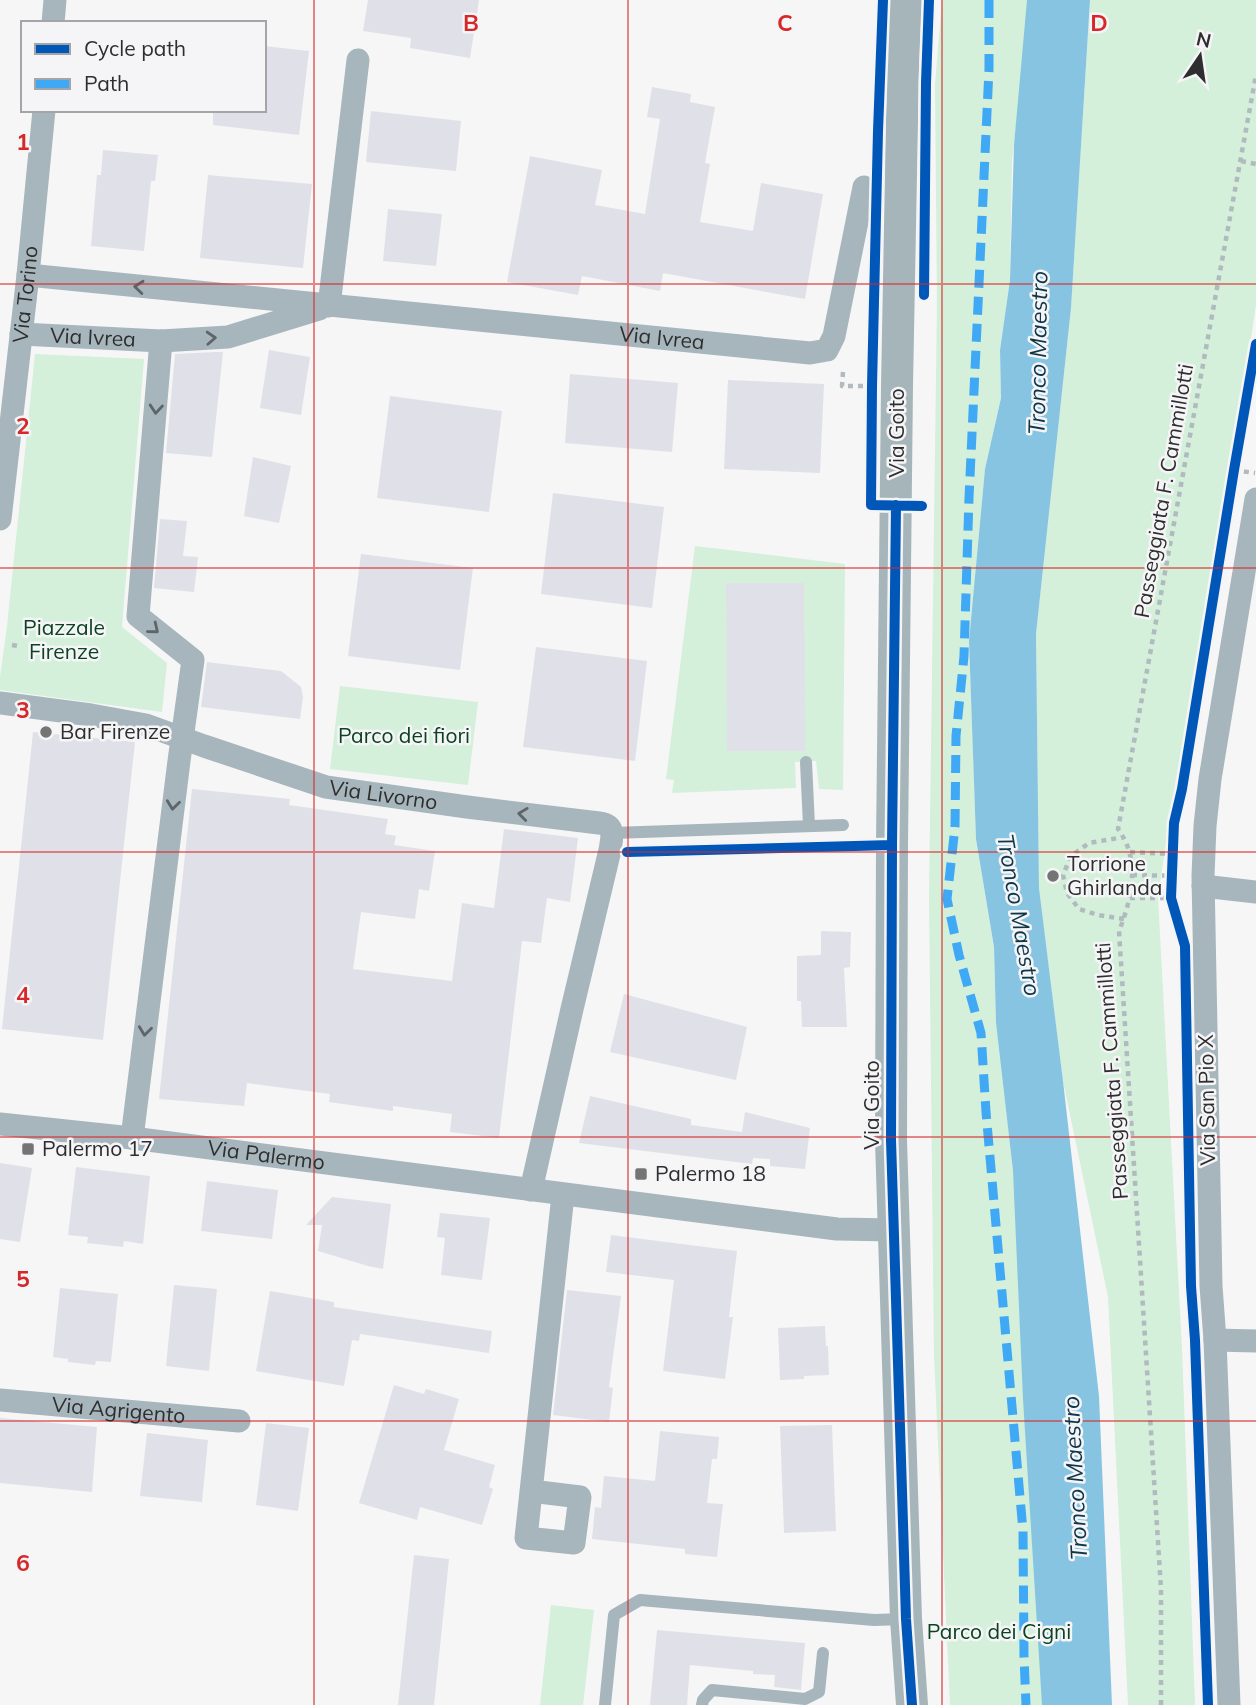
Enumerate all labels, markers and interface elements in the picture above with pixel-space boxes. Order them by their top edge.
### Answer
text: B [463,8,479,37]
text: C [777,8,793,37]
text: D [1090,8,1108,37]
legend [21,21,266,112]
north arrow [1165,21,1235,91]
text: N [1194,26,1214,53]
text: Cycle path [84,35,186,61]
text: Path [84,70,129,96]
text: 1 [16,127,30,156]
street label: Via Torino [6,244,43,344]
water label: Tronco Maestro [1022,271,1053,435]
one-way arrow [134,280,145,295]
street label: Via Ivrea [618,320,706,354]
street label: Via Ivrea [49,321,137,352]
one-way arrow [206,331,217,346]
street label: Passeggiata F. Cammillotti [1128,362,1198,620]
street label: Via Goito [883,388,909,478]
one-way arrow [149,404,164,415]
text: 2 [16,411,30,440]
park label: Piazzale Firenze [23,614,105,664]
one-way arrow [147,620,159,633]
text: 3 [16,695,30,724]
place label: Bar Firenze [60,718,170,744]
park label: Parco dei fiori [338,722,470,748]
marker: Bar Firenze [38,724,54,740]
street label: Via Livorno [328,774,439,815]
one-way arrow [166,799,181,811]
one-way arrow [517,806,529,821]
water label: Tronco Maestro [991,832,1048,998]
place label: Torrione Ghirlanda [1067,850,1162,900]
marker: Torrione Ghirlanda [1045,868,1061,884]
street label: Passeggiata F. Cammillotti [1089,942,1133,1200]
text: 4 [16,980,30,1009]
one-way arrow [137,1025,152,1037]
street label: Via San Pio X [1192,1034,1220,1166]
street label: Via Goito [858,1060,884,1150]
street label: Via Palermo [206,1134,326,1175]
place label: Palermo 17 [42,1135,153,1161]
marker: Palermo 17 [20,1141,36,1157]
place label: Palermo 18 [655,1160,766,1186]
marker: Palermo 18 [633,1166,649,1182]
text: 5 [16,1264,30,1293]
street label: Via Agrigento [51,1391,187,1428]
water label: Tronco Maestro [1056,1395,1093,1561]
text: 6 [16,1548,30,1577]
park label: Parco dei Cigni [927,1618,1071,1644]

